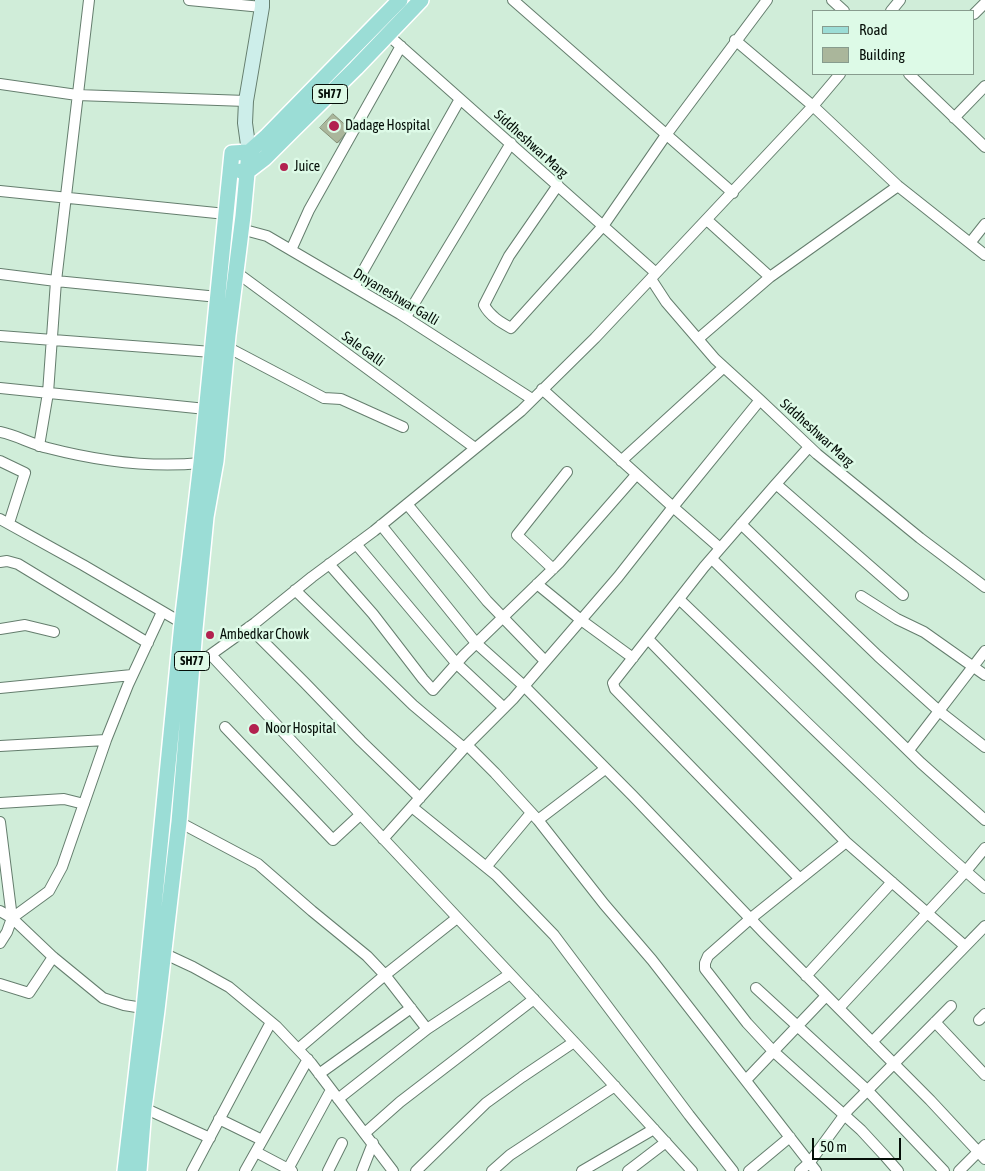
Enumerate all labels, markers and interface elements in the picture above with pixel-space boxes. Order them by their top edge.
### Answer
legend [812,10,975,75]
text: Road [859,21,888,38]
text: Building [859,46,905,63]
road number: SH77 [312,85,348,104]
street label: Siddheshwar Marg [491,106,571,182]
place label: Dadage Hospital [345,118,430,134]
marker: Dadage Hospital [327,119,341,133]
place label: Juice [294,159,320,175]
marker: Juice [278,161,290,173]
street label: Dnyaneshwar Galli [350,265,442,329]
street label: Sale Galli [338,328,388,370]
street label: Siddheshwar Marg [777,395,857,471]
place label: Ambedkar Chowk [220,627,309,643]
marker: Ambedkar Chowk [204,629,216,641]
road number: SH77 [174,651,210,670]
place label: Noor Hospital [265,721,336,737]
marker: Noor Hospital [247,722,261,736]
scale bar [815,1128,904,1160]
text: 50 m [820,1138,847,1155]

